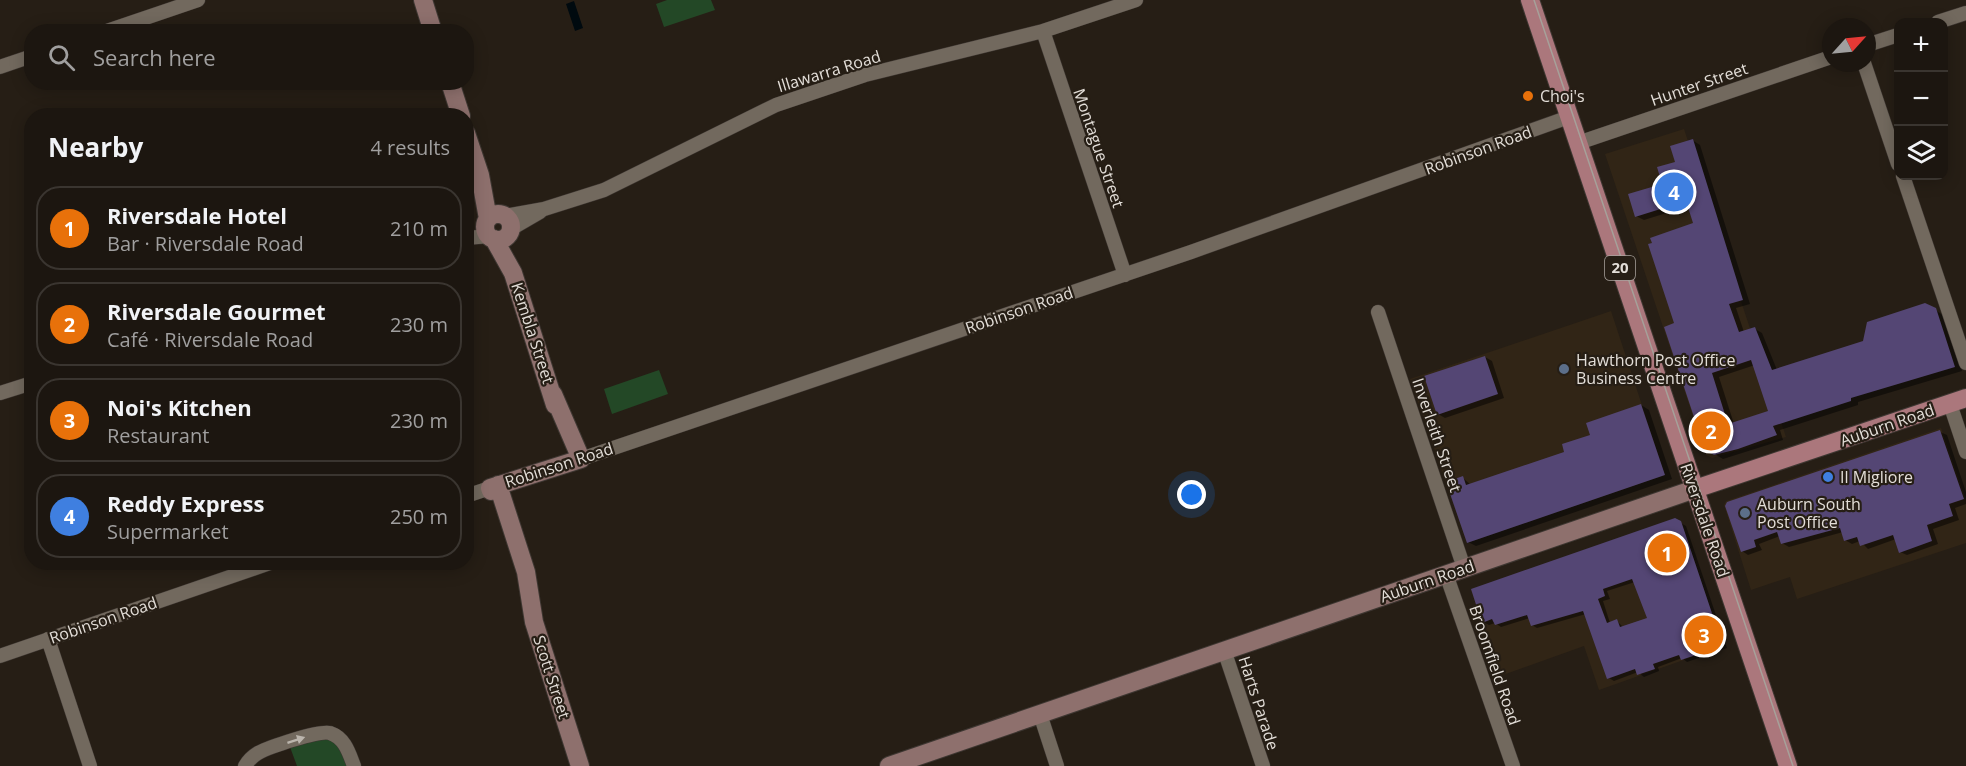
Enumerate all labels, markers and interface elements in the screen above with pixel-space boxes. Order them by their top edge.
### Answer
north arrow [1822,18,1876,72]
map controls [1894,18,1948,180]
button: + [1894,18,1948,72]
search box [24,24,474,90]
icon: search [45,41,78,74]
text: Search here [93,42,216,72]
street label: Illawarra Road [775,45,883,97]
street label: Hunter Street [1647,57,1751,111]
button: − [1894,72,1948,126]
street label: Montague Street [1068,85,1130,211]
place label: Choi's [1540,85,1585,107]
marker: Choi's [1521,89,1535,103]
street label: Robinson Road [1421,120,1535,180]
button: layers [1894,126,1948,180]
text: Nearby [48,129,143,165]
text: 4 results [370,134,450,161]
pin: 4 [1654,170,1694,214]
text: Riversdale Hotel [107,200,287,230]
text: 1 [64,215,75,242]
text: 210 m [390,215,448,242]
text: Bar · Riversdale Road [107,230,304,257]
road number: 20 [1605,256,1635,280]
street label: Kembla Street [506,280,560,387]
street label: Robinson Road [962,281,1076,339]
text: Riversdale Gourmet [107,296,325,326]
text: 2 [64,311,75,338]
text: 230 m [390,311,448,338]
text: Café · Riversdale Road [107,326,313,353]
place label: Hawthorn Post Office Business Centre [1576,349,1735,389]
marker: Hawthorn Post Office Business Centre [1557,362,1571,376]
street label: Inverleith Street [1407,375,1467,495]
text: Noi's Kitchen [107,392,252,422]
street label: Auburn Road [1837,399,1937,451]
text: 3 [64,407,75,434]
text: 230 m [390,407,448,434]
pin: 2 [1692,408,1730,454]
text: Restaurant [107,422,209,449]
street label: Robinson Road [502,437,616,493]
street label: Riversdale Road [1675,460,1735,580]
place label: Il Migliore [1840,466,1913,488]
marker: Il Migliore [1821,470,1835,484]
your location [1177,480,1206,509]
text: Reddy Express [107,488,264,518]
place label: Auburn South Post Office [1757,493,1861,533]
text: 4 [64,503,75,530]
text: 250 m [390,503,448,530]
marker: Auburn South Post Office [1738,506,1752,520]
text: Supermarket [107,518,229,545]
pin: 1 [1648,530,1686,576]
street label: Auburn Road [1377,555,1477,607]
street label: Robinson Road [46,591,160,649]
street label: Broomfield Road [1464,602,1526,728]
pin: 3 [1684,612,1724,658]
street label: Scott Street [528,633,576,722]
street label: Harts Parade [1233,653,1285,753]
one-way arrow [287,735,305,745]

